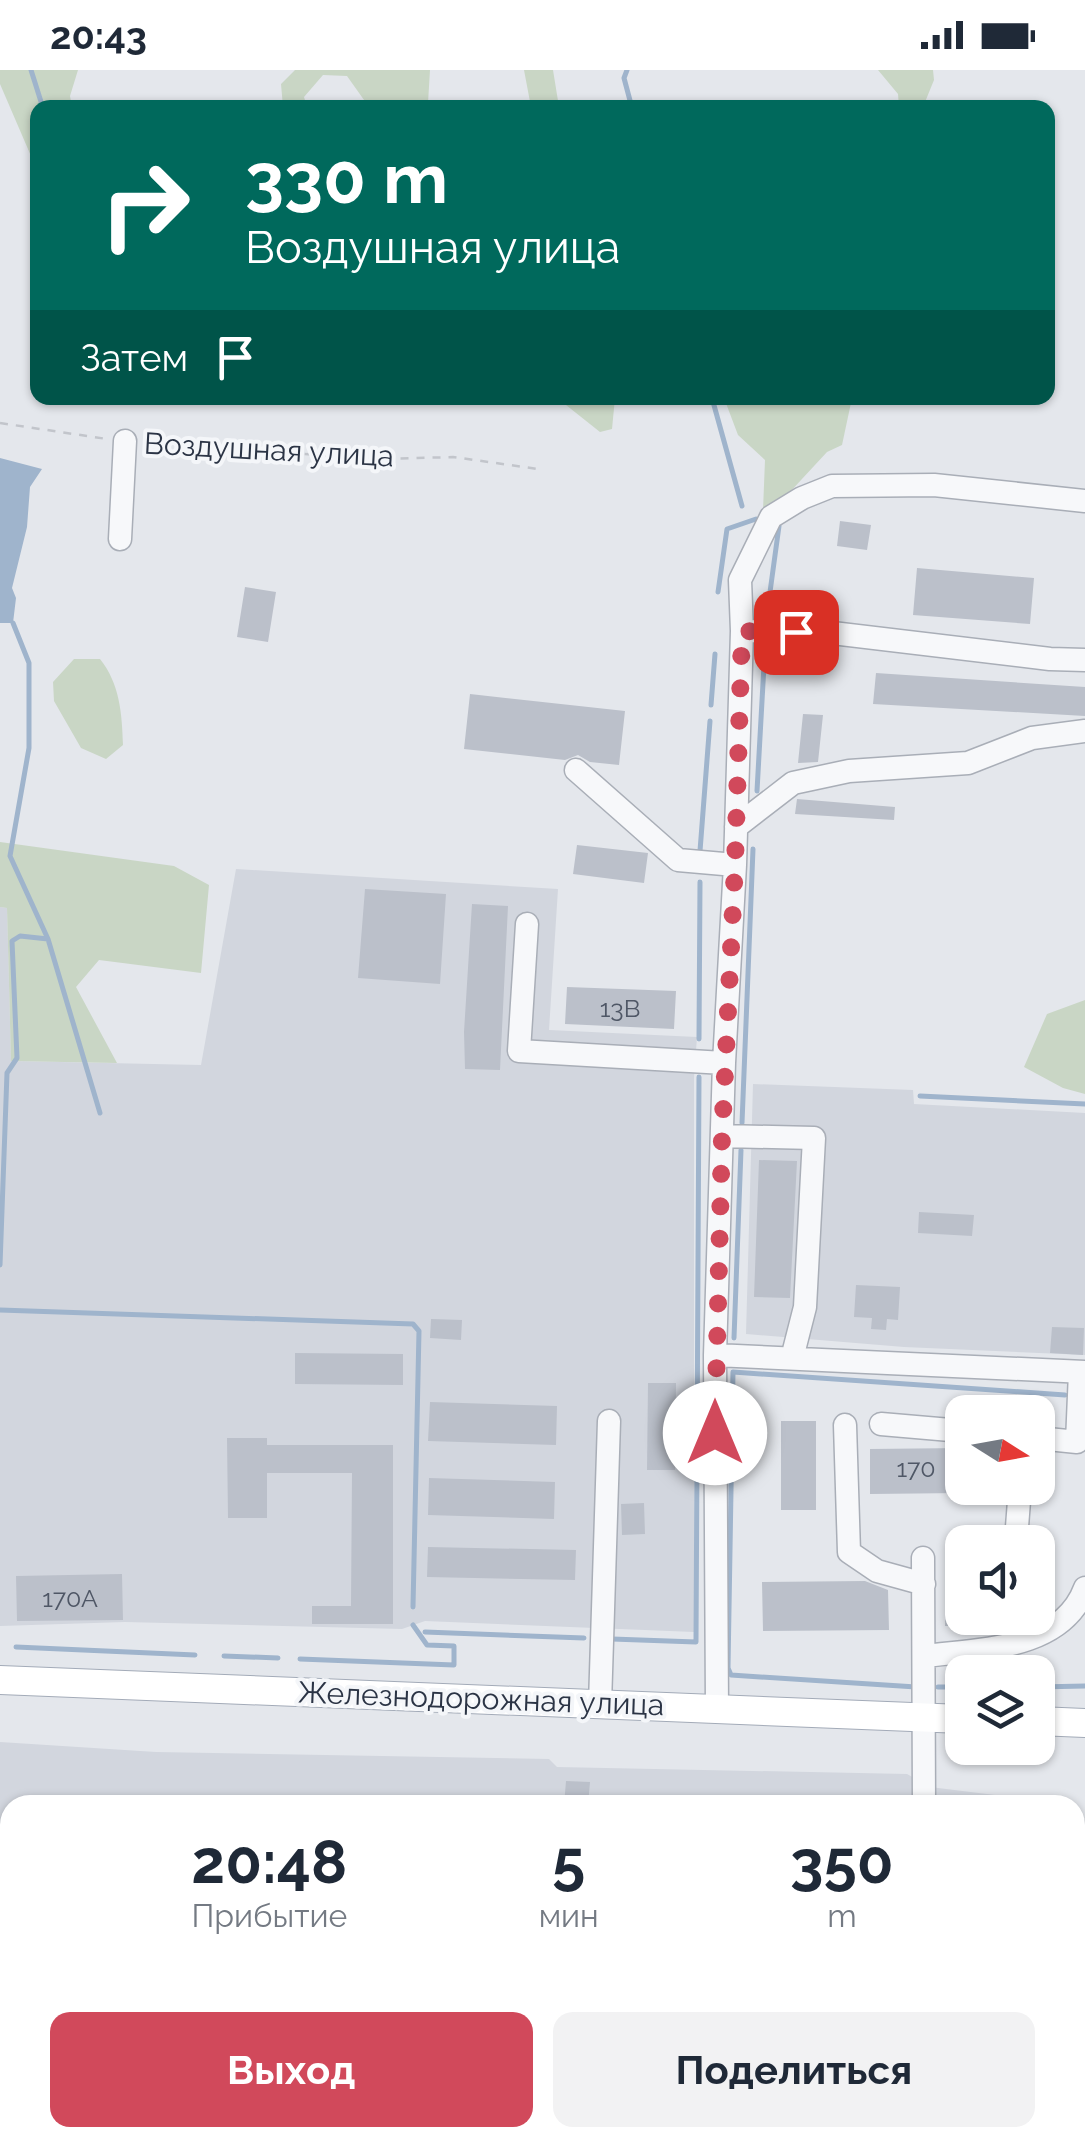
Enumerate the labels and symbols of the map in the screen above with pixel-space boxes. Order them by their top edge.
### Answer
street label: Воздушная улица [143,425,395,474]
pin [754,590,839,675]
house number: 13В [600,993,640,1023]
position arrow [663,1381,767,1485]
north arrow [945,1395,1055,1505]
house number: 170 [896,1453,936,1483]
house number: 170А [42,1583,98,1613]
street label: Железнодорожная улица [297,1675,665,1722]

